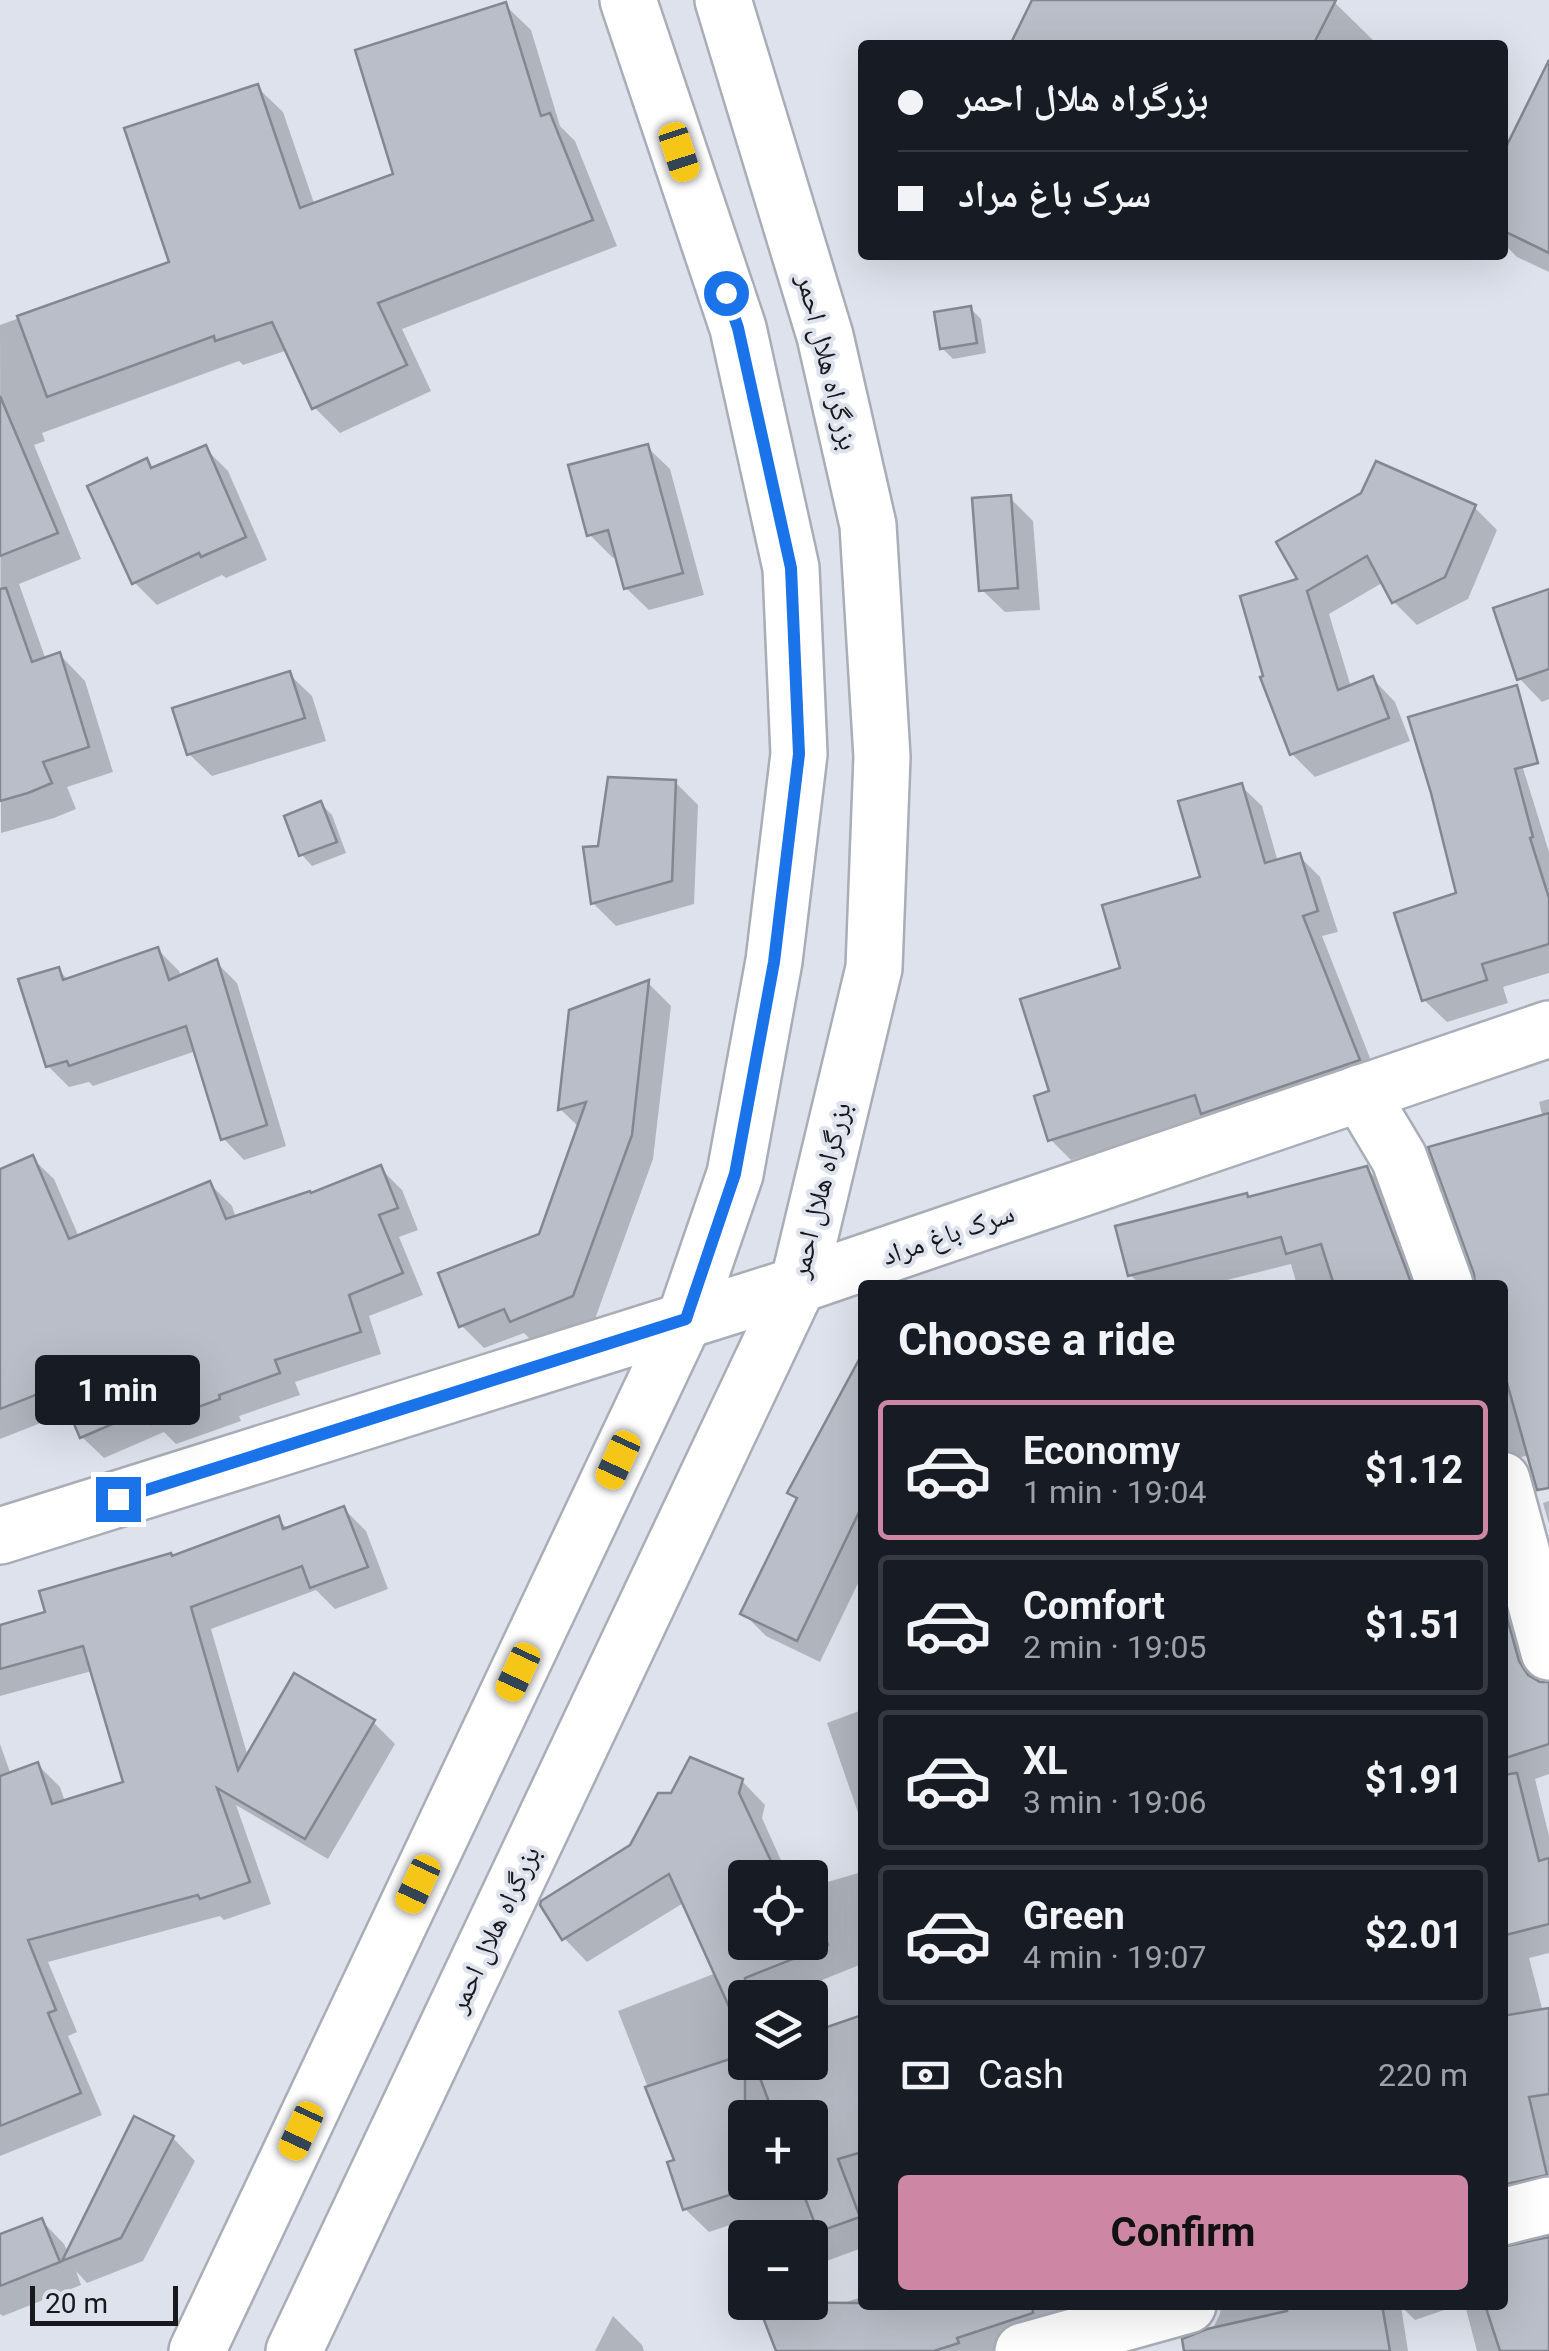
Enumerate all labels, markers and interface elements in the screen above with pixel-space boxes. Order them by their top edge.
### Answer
text: بزرگراه هلال احمر [958,76,1208,120]
car [655,119,703,185]
text: سرک باغ مراد [958,172,1151,216]
street label: بزرگراه هلال احمر [790,270,866,453]
route start [704,271,749,316]
street label: بزرگراه هلال احمر [782,1099,858,1282]
street label: سرک باغ مراد [877,1196,1019,1273]
text: Choose a ride [898,1313,1175,1366]
callout: 1 min [36,1354,200,1424]
text: 1 min [77,1371,158,1409]
icon: car [903,1425,993,1515]
car [592,1426,644,1494]
text: Economy [1023,1429,1180,1473]
text: $1.12 [1365,1448,1463,1492]
text: 1 min · 19:04 [1023,1473,1206,1511]
route end [96,1477,141,1522]
icon: car [903,1580,993,1670]
text: Comfort [1023,1584,1165,1628]
text: $1.51 [1365,1603,1463,1647]
text: 2 min · 19:05 [1023,1628,1206,1666]
car [492,1638,544,1706]
icon: car [903,1735,993,1825]
text: XL [1023,1739,1068,1783]
text: $1.91 [1365,1758,1463,1802]
text: 3 min · 19:06 [1023,1783,1206,1821]
street label: بزرگراه هلال احمر [441,1840,547,2018]
car [392,1850,444,1918]
map controls [728,1860,828,2320]
button: locate [728,1860,828,1960]
icon: car [903,1890,993,1980]
text: Green [1023,1894,1125,1938]
text: $2.01 [1365,1913,1463,1957]
text: 4 min · 19:07 [1023,1938,1206,1976]
button: layers [728,1980,828,2080]
icon: cash [898,2048,953,2103]
text: Cash [978,2053,1064,2097]
text: 220 m [1378,2056,1468,2094]
car [275,2097,327,2165]
button: + [728,2100,828,2200]
button: Confirm [898,2175,1468,2290]
button: − [728,2220,828,2320]
scale bar [30,2281,178,2326]
text: 20 m [45,2287,108,2320]

